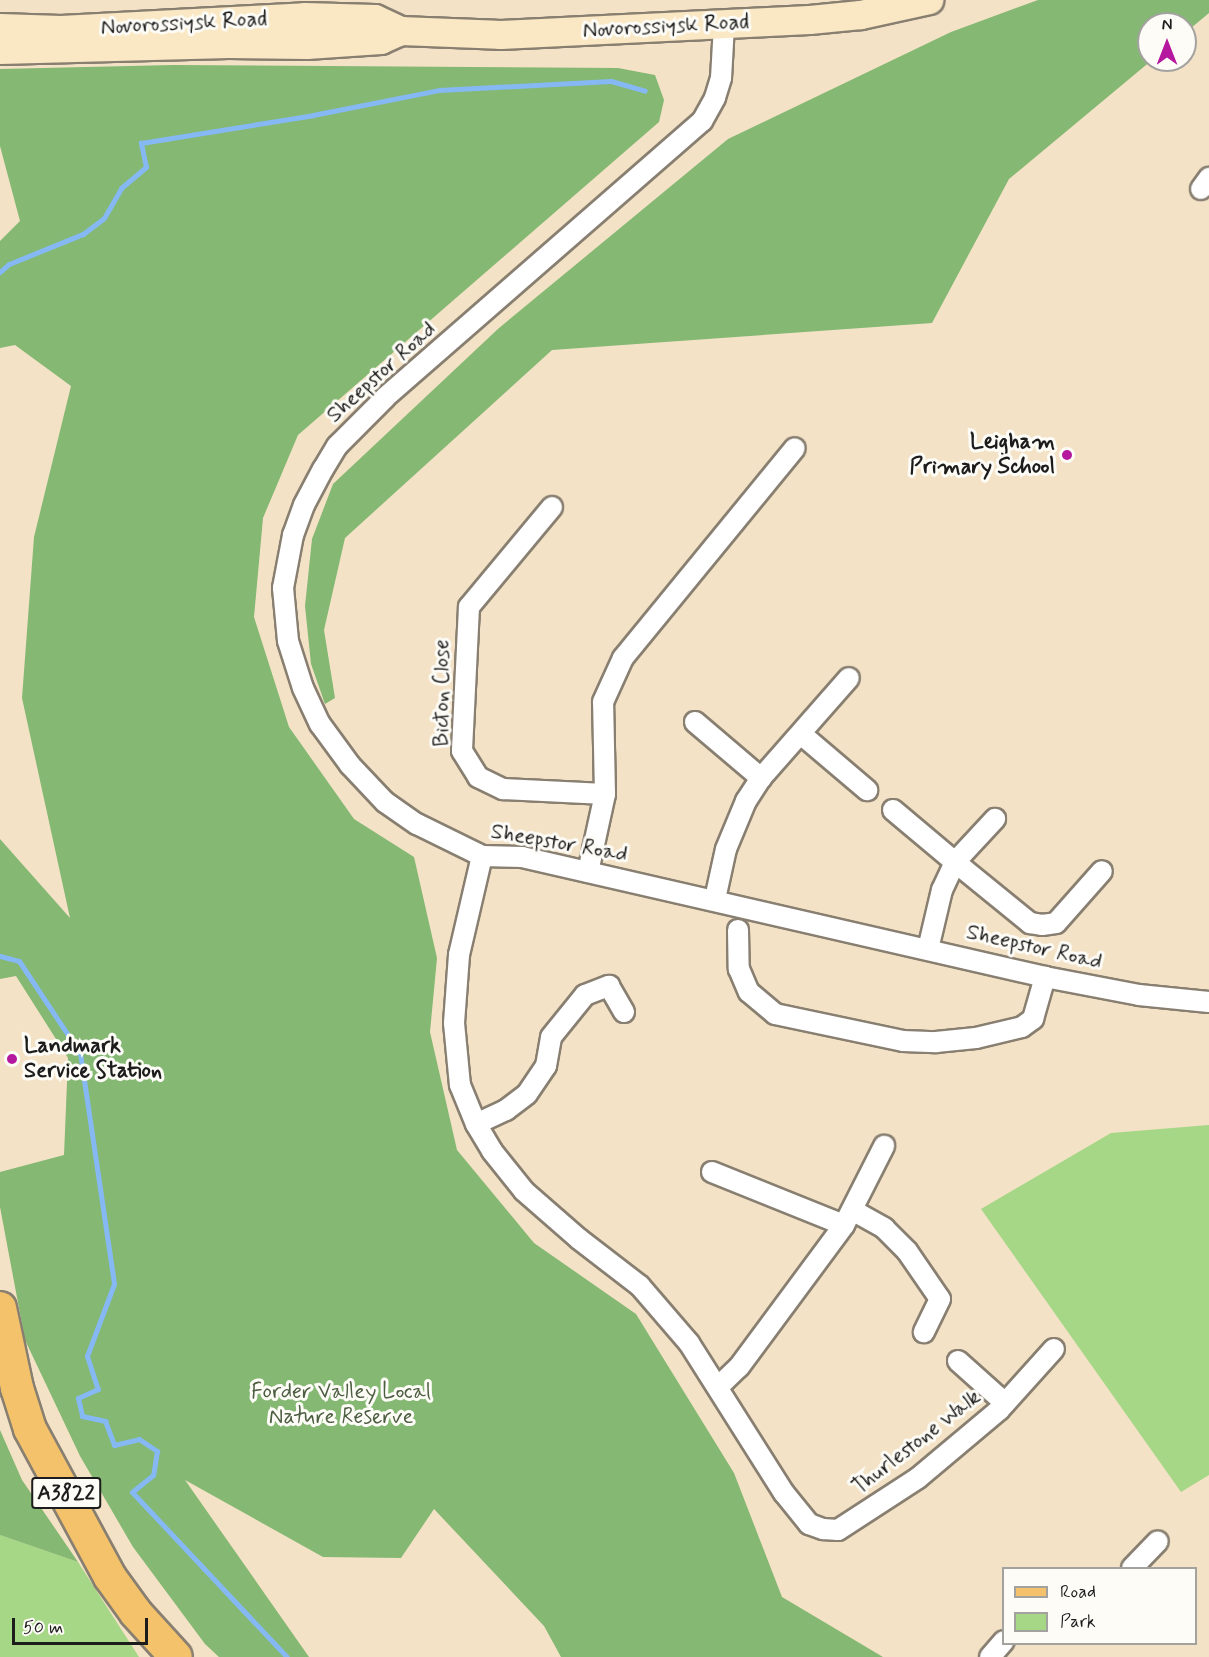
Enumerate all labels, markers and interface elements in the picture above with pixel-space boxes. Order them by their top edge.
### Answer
street label: Novorossiysk Road [101,6,267,42]
street label: Novorossiysk Road [583,9,749,45]
north arrow [1137,12,1197,72]
text: N [1162,15,1172,36]
street label: Sheepstor Road [323,318,441,428]
place label: Leigham Primary School [910,429,1055,481]
marker: Leigham Primary School [1060,448,1074,462]
street label: Bicton Close [430,638,456,748]
street label: Sheepstor Road [490,819,628,869]
street label: Sheepstor Road [965,920,1103,976]
place label: Landmark Service Station [24,1033,161,1084]
marker: Landmark Service Station [5,1052,19,1066]
park label: Forder Valley Local Nature Reserve [253,1379,429,1430]
street label: Thurlestone Walk [847,1384,987,1502]
road number: A3822 [30,1475,102,1511]
legend [1002,1567,1197,1645]
text: Road [1060,1580,1096,1604]
scale bar [15,1606,152,1644]
text: Park [1060,1610,1096,1634]
text: 50 m [23,1616,63,1640]

